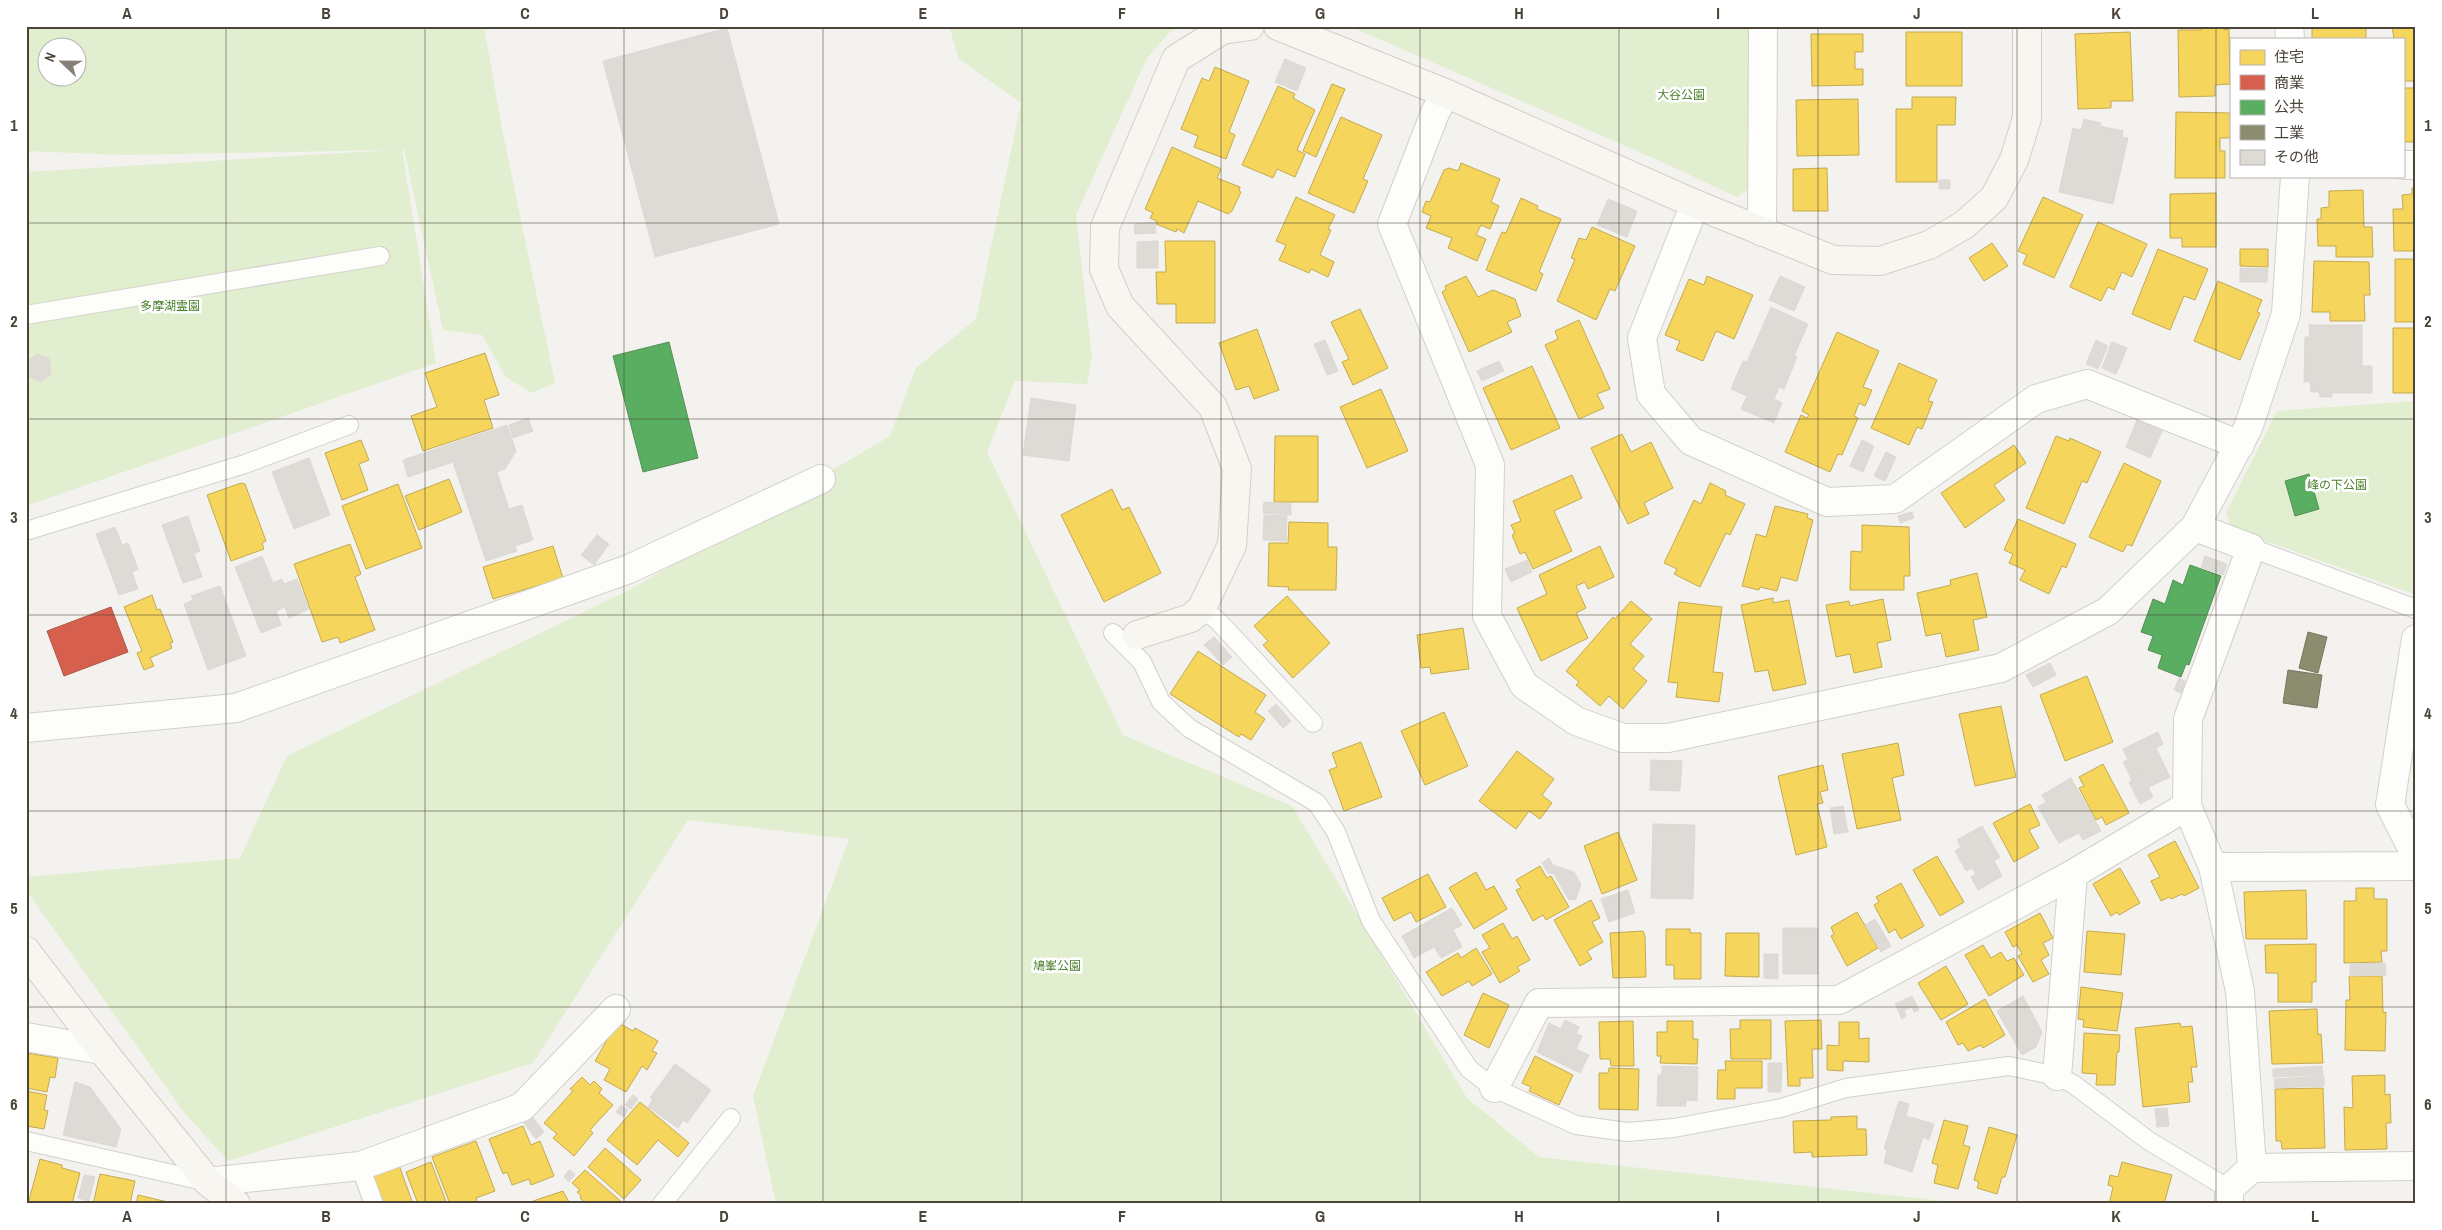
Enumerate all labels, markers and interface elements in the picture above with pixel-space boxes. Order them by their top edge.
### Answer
text: A [122,2,132,24]
text: B [321,2,331,24]
text: C [520,2,530,24]
text: D [719,2,729,24]
text: E [919,2,928,24]
text: F [1118,2,1126,24]
text: G [1315,2,1325,24]
text: H [1514,2,1524,24]
text: I [1716,2,1720,24]
text: J [1913,2,1921,24]
text: K [2111,2,2121,24]
text: L [2311,2,2319,24]
north arrow [38,38,88,88]
legend [2230,38,2404,178]
text: 住宅 [2274,46,2304,67]
text: N [40,50,60,64]
text: 商業 [2274,72,2304,93]
park label: 大谷公園 [1657,87,1705,103]
text: 公共 [2274,96,2304,117]
text: 1 [10,114,18,136]
text: 1 [2424,114,2432,136]
text: 工業 [2274,122,2304,143]
text: その他 [2274,146,2319,167]
park label: 多摩湖霊園 [140,298,200,314]
text: 2 [10,310,18,332]
text: 2 [2424,310,2432,332]
park label: 峰の下公園 [2307,477,2367,493]
text: 3 [10,506,18,528]
text: 3 [2424,506,2432,528]
text: 4 [10,702,18,724]
text: 4 [2424,702,2432,724]
text: 5 [10,897,18,919]
text: 5 [2424,897,2432,919]
park label: 鳩峯公園 [1033,958,1081,974]
text: 6 [10,1093,18,1115]
text: 6 [2424,1093,2432,1115]
text: A [122,1205,132,1227]
text: B [321,1205,331,1227]
text: C [520,1205,530,1227]
text: D [719,1205,729,1227]
text: E [919,1205,928,1227]
text: F [1118,1205,1126,1227]
text: G [1315,1205,1325,1227]
text: H [1514,1205,1524,1227]
text: I [1716,1205,1720,1227]
text: J [1913,1205,1921,1227]
text: K [2111,1205,2121,1227]
text: L [2311,1205,2319,1227]

